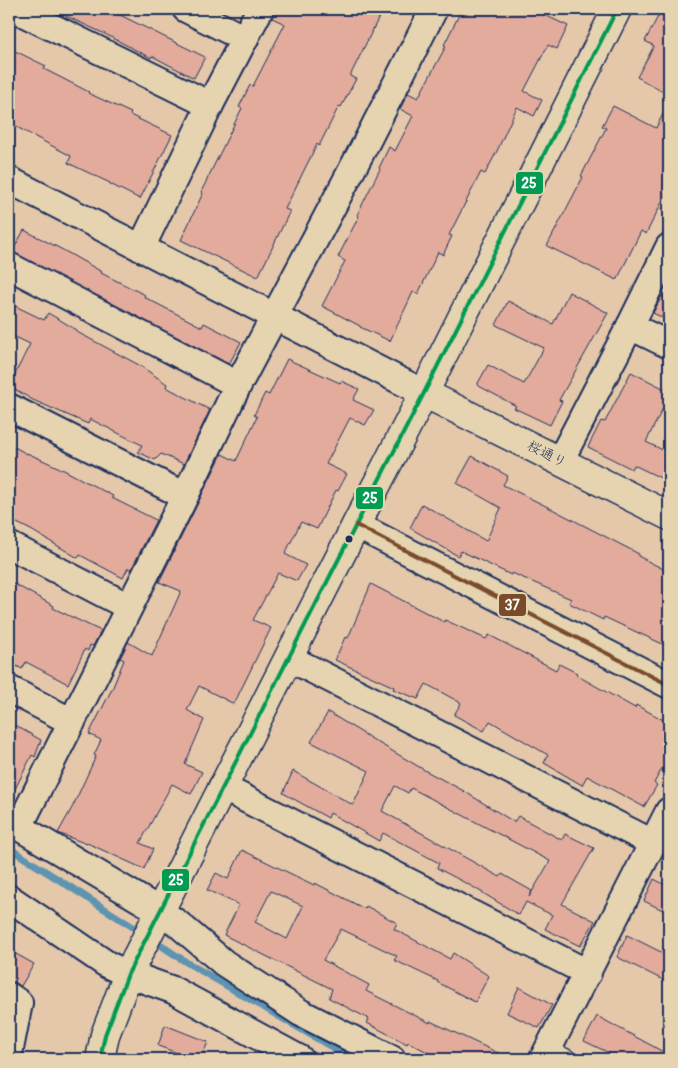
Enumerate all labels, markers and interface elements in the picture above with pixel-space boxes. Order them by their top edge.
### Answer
line badge: 25 [515,171,544,195]
text: 25 [521,175,537,192]
street label: 桜通り [524,437,570,471]
line badge: 25 [355,486,384,510]
text: 25 [362,490,378,507]
unlabelled marker [344,534,354,544]
line badge: 37 [498,593,527,617]
text: 37 [504,597,520,614]
line badge: 25 [161,868,190,892]
text: 25 [168,872,184,889]

